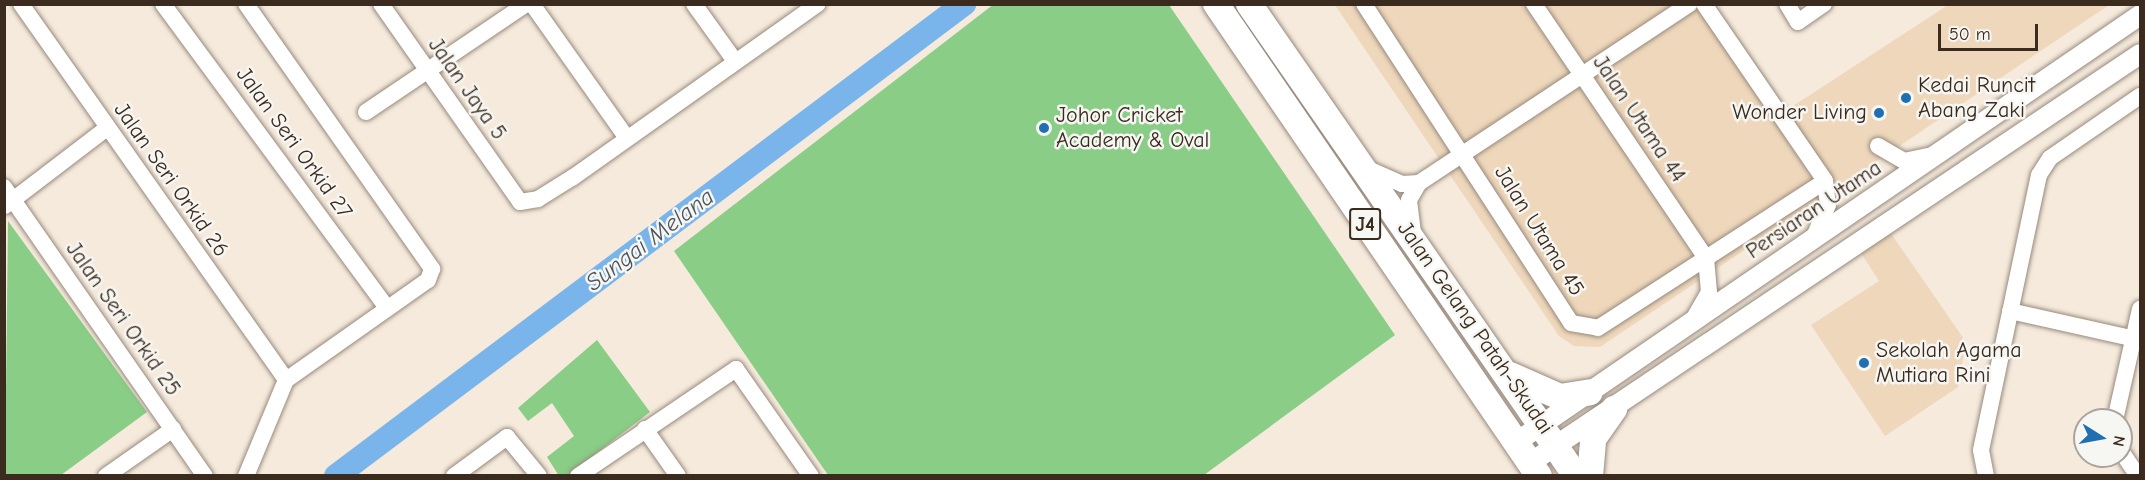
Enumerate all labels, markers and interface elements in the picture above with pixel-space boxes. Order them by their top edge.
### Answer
scale bar [1941,12,2042,50]
text: 50 m [1949,24,1991,45]
street label: Jalan Jaya 5 [422,33,512,145]
street label: Jalan Utama 44 [1587,50,1691,188]
street label: Jalan Seri Orkid 27 [230,62,358,224]
place label: Kedai Runcit Abang Zaki [1918,72,2035,124]
marker: Kedai Runcit Abang Zaki [1899,91,1913,105]
street label: Jalan Seri Orkid 26 [108,98,234,262]
place label: Wonder Living [1732,100,1867,126]
place label: Johor Cricket Academy & Oval [1056,102,1209,154]
marker: Wonder Living [1872,106,1886,120]
marker: Johor Cricket Academy & Oval [1037,121,1051,135]
street label: Persiaran Utama [1741,155,1887,265]
street label: Jalan Utama 45 [1488,161,1590,301]
water label: Sungai Melana [580,182,720,298]
road number: J4 [1348,206,1382,242]
street label: Jalan Gelang Patah-Skudai [1391,217,1559,439]
street label: Jalan Seri Orkid 25 [60,237,186,401]
place label: Sekolah Agama Mutiara Rini [1876,337,2022,388]
marker: Sekolah Agama Mutiara Rini [1857,356,1871,370]
north arrow [2073,408,2133,468]
text: N [2109,434,2129,448]

